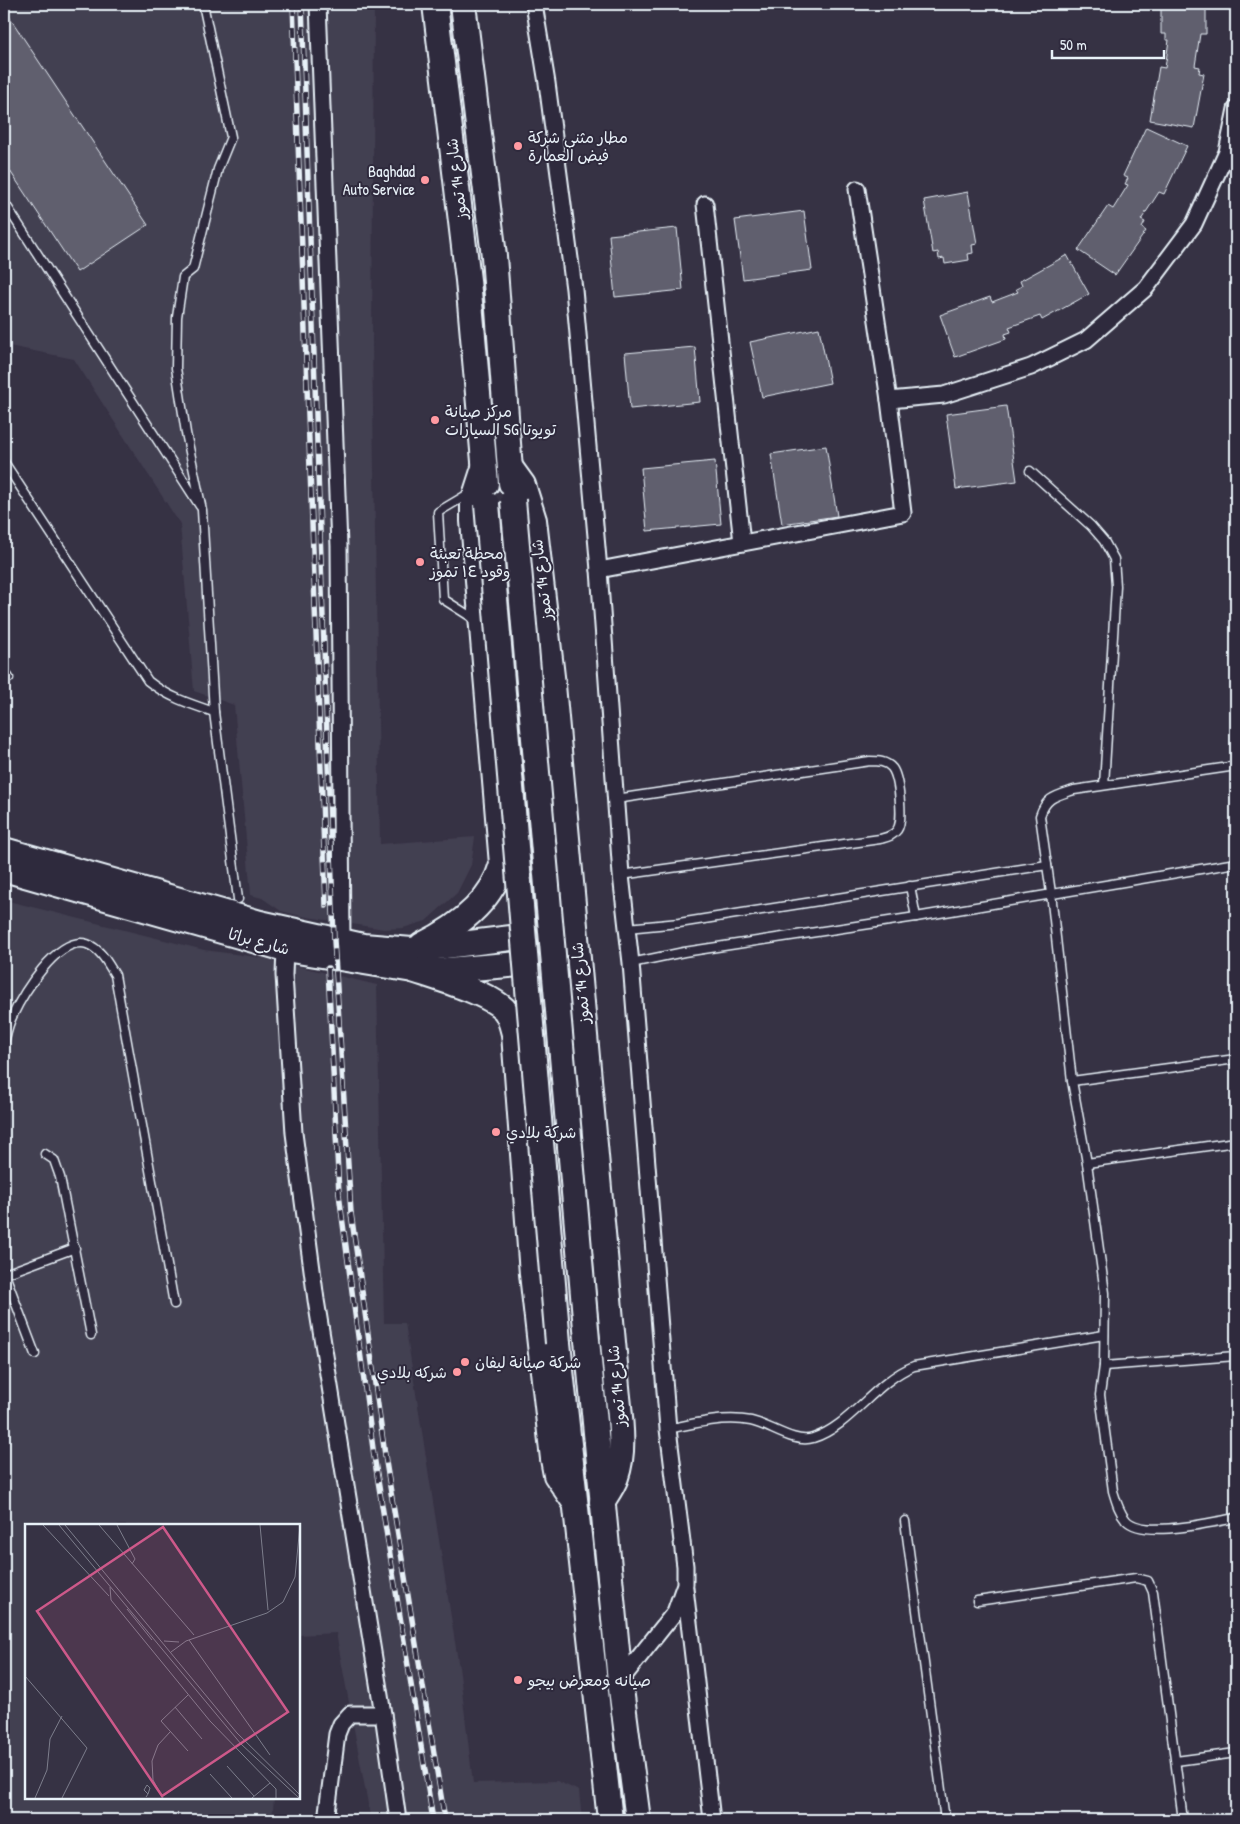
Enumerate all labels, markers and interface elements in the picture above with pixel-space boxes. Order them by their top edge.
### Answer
scale bar [1052,28,1165,60]
text: 50 m [1060,34,1087,55]
place label: مطار مثنى شركة فيض العمارة [528,126,628,166]
street label: شارع 14 تموز [440,137,473,223]
marker: مطار مثنى شركة فيض العمارة [512,140,524,152]
place label: Baghdad Auto Service [343,160,416,200]
marker: Baghdad Auto Service [419,174,431,186]
place label: مركز صيانة السيارات SG تويوتا [445,400,556,440]
marker: مركز صيانة السيارات SG تويوتا [429,414,441,426]
street label: شارع 14 تموز [525,538,558,624]
place label: محطة تعبئة وقود ١٤ تموز [428,542,510,582]
marker: محطة تعبئة وقود ١٤ تموز [414,556,426,568]
street label: شارع براثا [226,922,292,961]
street label: شارع 14 تموز [565,941,596,1027]
place label: شركة بلادي [506,1121,576,1144]
marker: شركة بلادي [490,1126,502,1138]
street label: شارع 14 تموز [601,1344,632,1430]
place label: شركة صيانة ليفان [475,1351,581,1373]
marker: شركة صيانة ليفان [459,1356,471,1368]
place label: شركه بلادي [377,1361,447,1384]
marker: شركه بلادي [451,1366,463,1378]
inset map [25,1524,300,1799]
place label: صيانه ومعرض بيجو [526,1669,651,1691]
marker: صيانه ومعرض بيجو [512,1674,524,1686]

